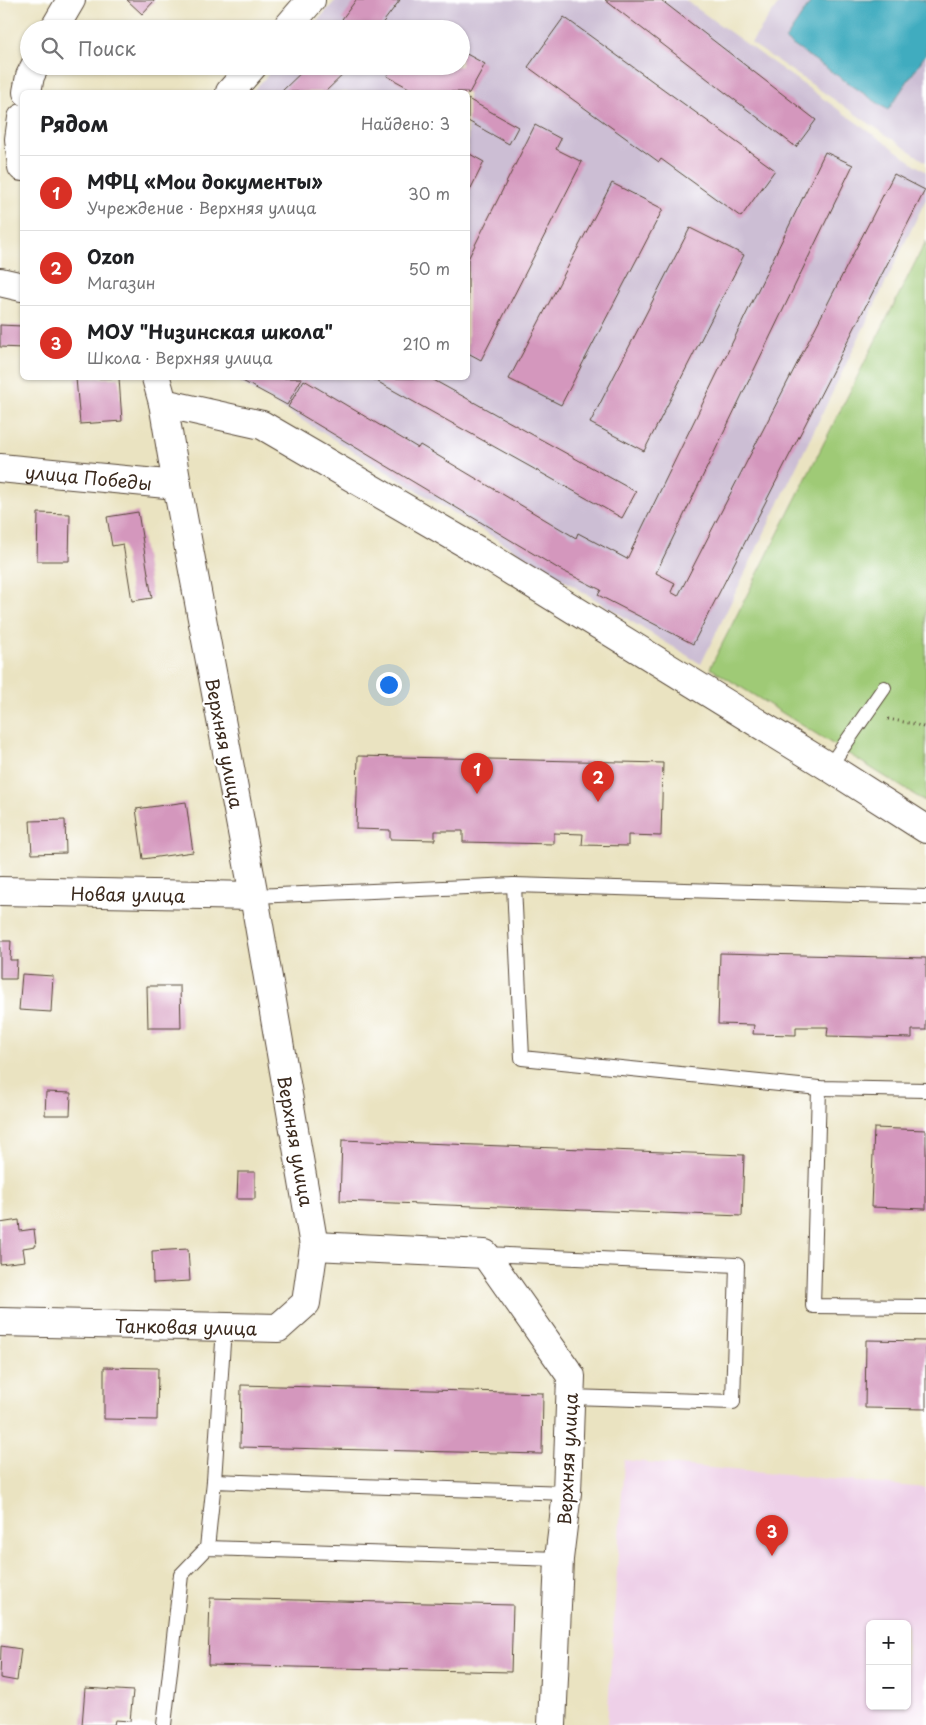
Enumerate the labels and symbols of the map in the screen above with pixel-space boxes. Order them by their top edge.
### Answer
street label: улица Победы [24,457,153,496]
your location [376,672,402,698]
street label: Верхняя улица [199,675,251,811]
pin: 1 [461,753,493,794]
pin: 2 [582,761,614,802]
street label: Новая улица [70,879,186,908]
street label: Верхняя улица [271,1073,321,1209]
street label: Танковая улица [115,1311,258,1341]
street label: Верхняя улица [550,1392,584,1526]
pin: 3 [756,1515,788,1556]

